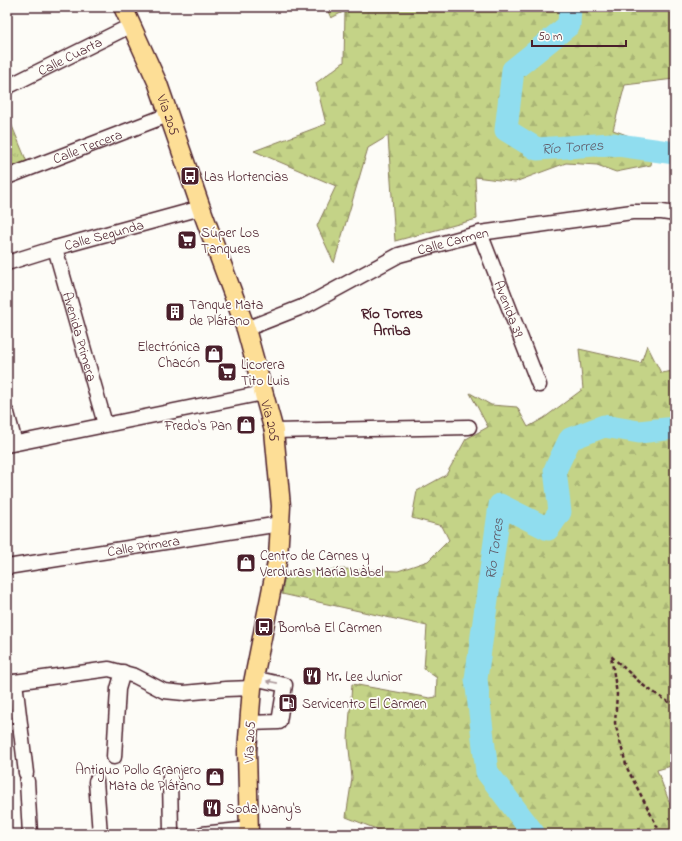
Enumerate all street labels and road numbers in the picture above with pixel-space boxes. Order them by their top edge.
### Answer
street label: Calle Cuarta [35,32,106,82]
street label: Vía 205 [150,91,184,138]
street label: Calle Tercera [50,125,126,170]
street label: Calle Segunda [62,215,146,257]
street label: Calle Carmen [415,223,490,262]
street label: Avenida 39 [487,278,529,341]
street label: Avenida Primera [56,290,101,384]
street label: Vía 205 [254,397,284,442]
street label: Calle Primera [106,531,181,563]
street label: Vía 205 [239,721,262,764]

